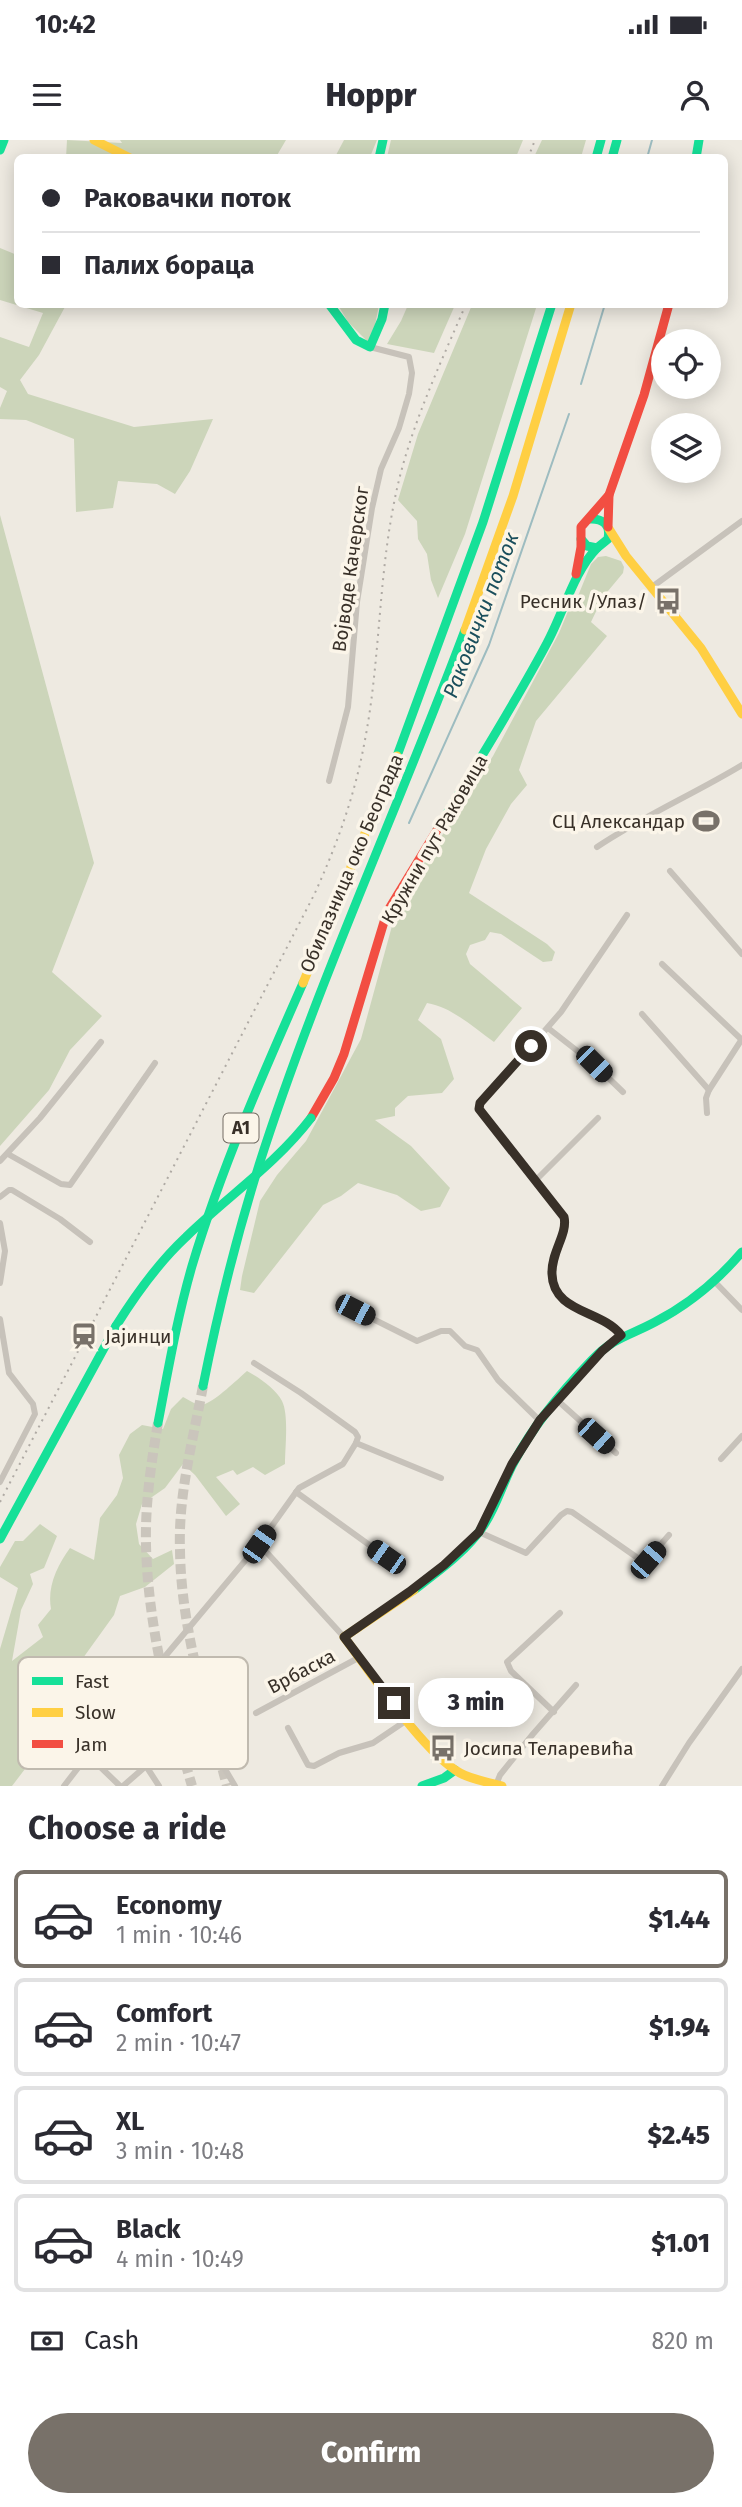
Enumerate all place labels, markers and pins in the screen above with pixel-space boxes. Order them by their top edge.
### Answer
bus stop icon: Ресник /Улаз/ [653,586,683,616]
place label: Ресник /Улаз/ [520,590,647,613]
sports icon: СЦ Александар [691,806,721,836]
place label: СЦ Александар [552,810,685,833]
station icon: Јајинци [69,1321,99,1351]
place label: Јајинци [105,1325,171,1348]
bus stop icon: Јосипа Теларевића [428,1733,458,1763]
place label: Јосипа Теларевића [464,1737,634,1760]

